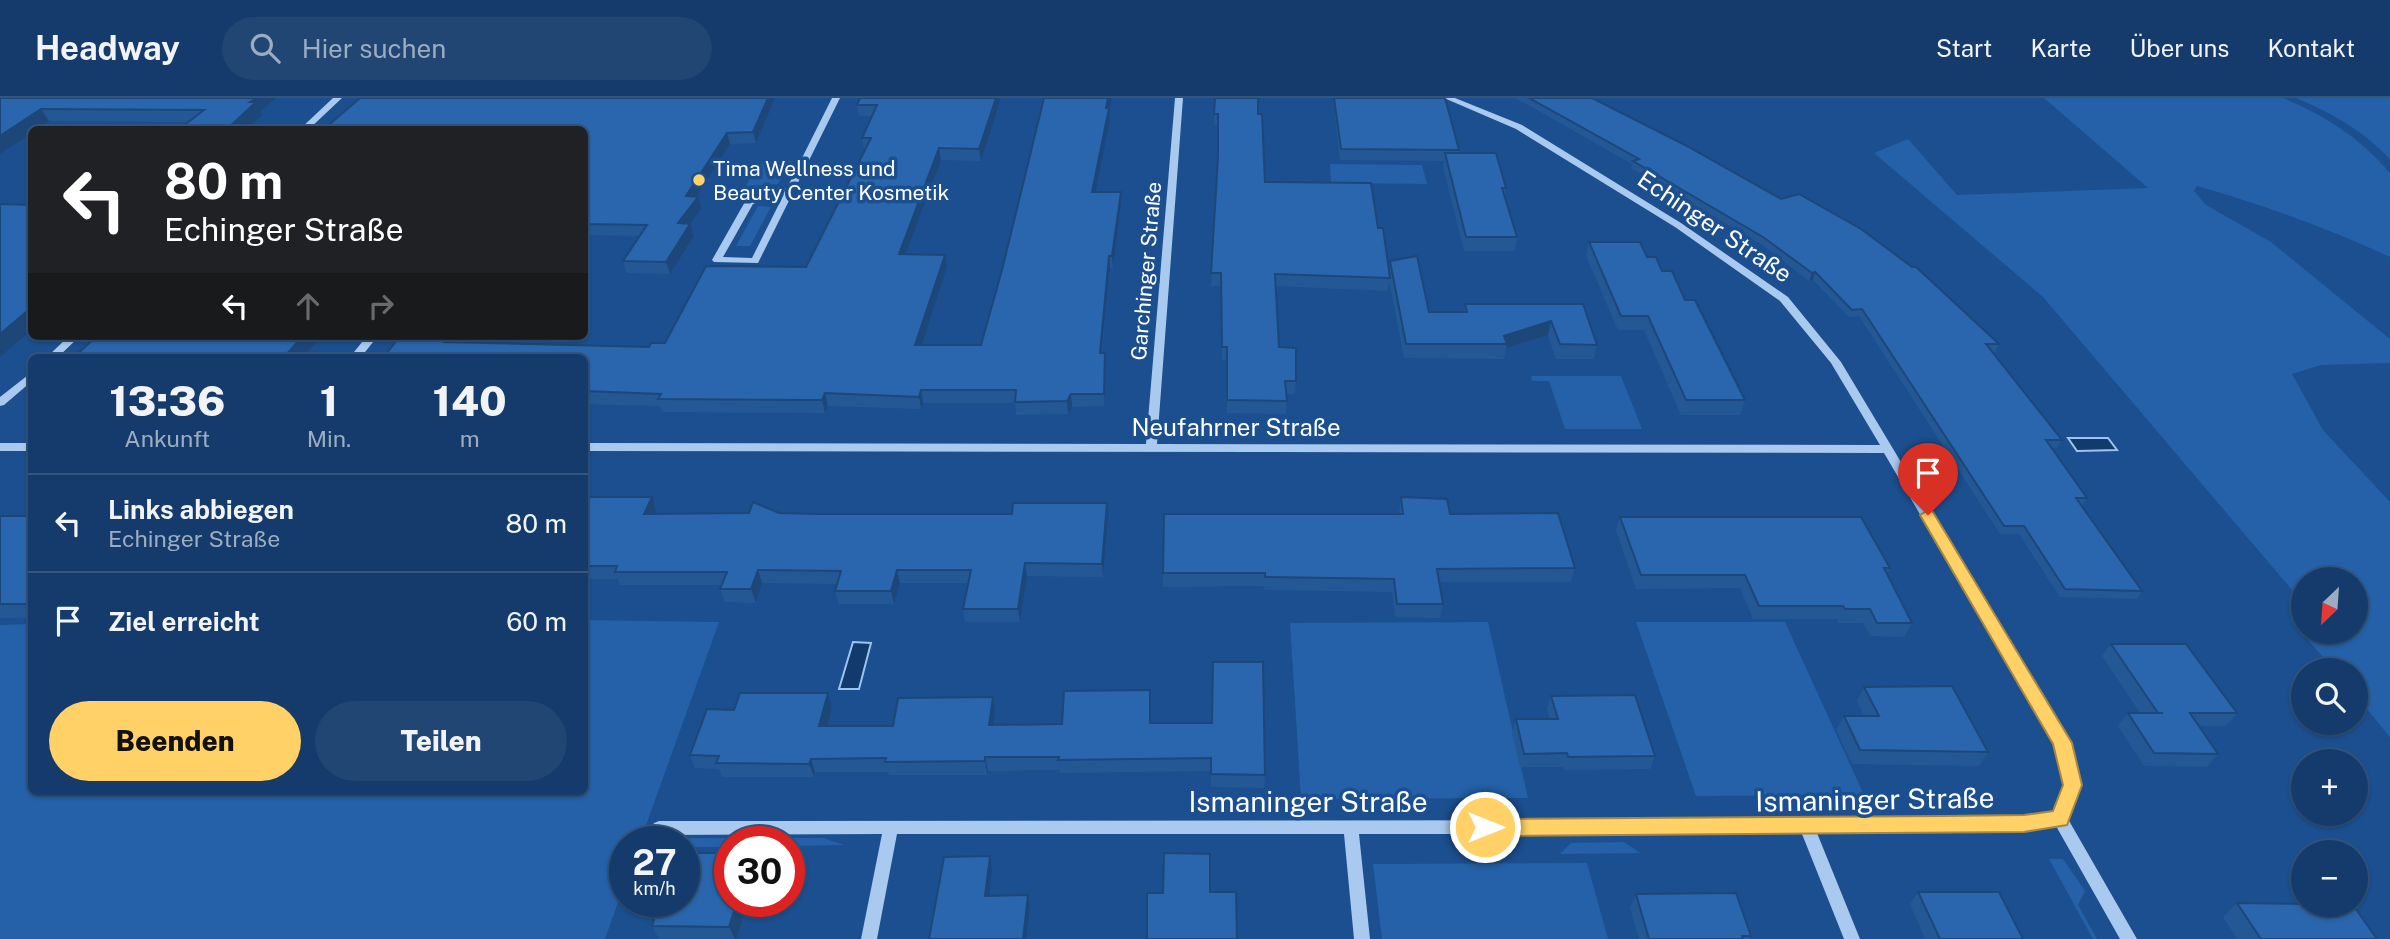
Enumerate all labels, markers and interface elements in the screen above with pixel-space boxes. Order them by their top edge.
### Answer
search box [222,17,712,80]
text: Headway [35,29,180,67]
icon: search [246,29,284,67]
text: Hier suchen [302,33,446,64]
text: Start [1936,34,1992,62]
text: Karte [2030,34,2092,62]
text: Über uns [2130,34,2229,62]
text: Kontakt [2267,34,2355,62]
text: 80 m [164,152,283,210]
icon: left [49,154,140,245]
place label: Tima Wellness und Beauty Center Kosmetik [713,156,949,205]
street label: Echinger Straße [1633,164,1797,288]
marker: Tima Wellness und Beauty Center Kosmetik [691,172,707,188]
street label: Garchinger Straße [1126,181,1166,361]
text: Echinger Straße [164,211,404,248]
icon: left [216,287,254,325]
icon: ahead [289,287,327,325]
icon: right [362,287,400,325]
text: 13:36 [109,376,225,425]
text: 1 [320,376,338,425]
text: 140 [433,376,507,425]
street label: Neufahrner Straße [1131,413,1341,441]
text: Ankunft [124,425,210,452]
text: Min. [307,425,351,452]
text: m [460,425,480,452]
pin [1898,443,1958,515]
icon: arrive [1909,454,1947,492]
text: Links abbiegen [108,494,294,525]
icon: left [49,504,87,542]
text: 80 m [506,508,567,539]
text: Echinger Straße [108,525,280,552]
north arrow [2291,567,2368,644]
map controls [2291,567,2368,917]
icon: arrive [49,602,87,640]
text: Ziel erreicht [108,606,260,637]
text: 60 m [506,606,567,637]
button: search [2291,658,2368,735]
button: Beenden [49,701,301,781]
button: Teilen [315,701,567,781]
button: + [2291,749,2368,826]
street label: Ismaninger Straße [1755,780,1995,818]
street label: Ismaninger Straße [1188,785,1428,818]
position arrow [1448,790,1522,864]
speed limit sign: 30 [714,826,805,917]
button: − [2291,840,2368,917]
text: 27 [632,842,677,883]
text: km/h [633,878,676,899]

